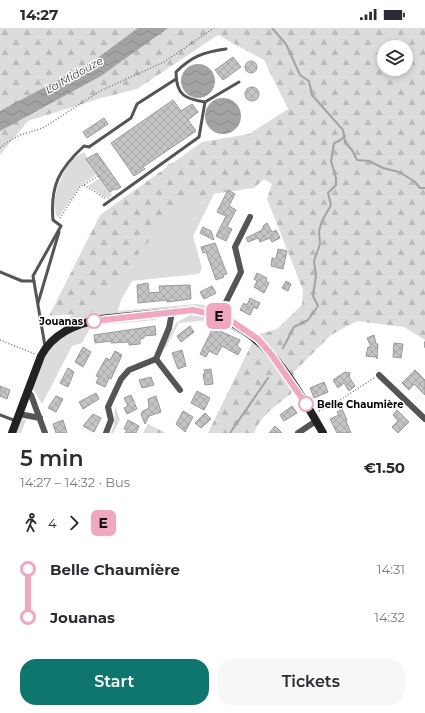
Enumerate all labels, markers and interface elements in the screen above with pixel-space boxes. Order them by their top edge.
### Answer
text: 14:27 [20,5,58,24]
map controls [377,40,413,76]
button: layers [377,40,413,76]
water label: La Midouze [43,53,106,97]
line badge: E [206,303,232,329]
text: E [214,307,224,325]
marker: Jouanas [86,313,102,329]
place label: Jouanas [39,315,84,328]
marker: Belle Chaumière [298,396,314,412]
place label: Belle Chaumière [317,398,404,411]
text: 5 min [20,445,84,472]
text: €1.50 [364,458,405,477]
text: 14:27 – 14:32 · Bus [20,474,130,490]
icon: walk [20,512,42,534]
icon: forward [63,512,85,534]
text: E [99,514,108,532]
text: 4 [48,515,57,531]
text: Belle Chaumière [50,560,180,579]
text: 14:31 [377,561,405,577]
text: Jouanas [50,608,115,627]
text: 14:32 [374,609,405,625]
button: Start [20,659,209,705]
button: Tickets [217,659,405,705]

